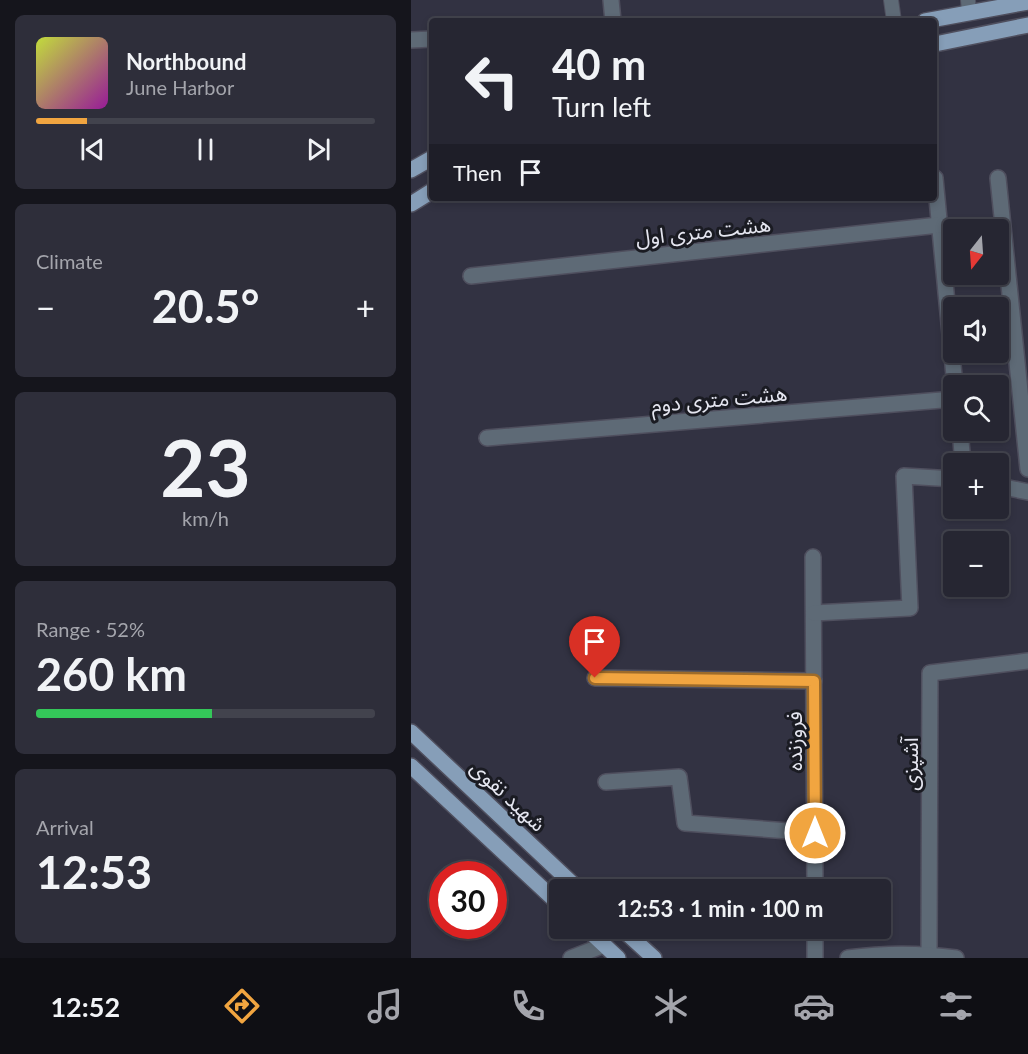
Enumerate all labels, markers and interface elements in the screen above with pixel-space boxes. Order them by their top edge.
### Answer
text: 40 m [552,39,646,89]
icon: left [453,42,531,120]
text: Northbound [126,48,246,75]
text: June Harbor [126,75,234,99]
text: Turn left [552,90,651,123]
icon: previous [76,133,109,166]
icon: pause [189,133,222,166]
icon: next [302,133,335,166]
icon: arrive [514,156,547,189]
text: Then [453,159,502,186]
street label: هشت متری اول [634,210,772,251]
north arrow [943,219,1009,285]
map controls [943,219,1009,597]
text: Climate [36,249,103,273]
text: 20.5° [152,279,259,333]
text: − [36,287,55,327]
text: + [356,287,375,327]
button: sound [943,297,1009,363]
button: search [943,375,1009,441]
street label: هشت متری دوم [650,380,788,421]
text: 23 [160,420,251,514]
button: + [943,453,1009,519]
text: km/h [182,506,229,530]
button: − [943,531,1009,597]
pin [569,616,620,678]
text: Range · 52% [36,617,145,641]
icon: arrive [578,625,611,658]
text: 260 km [36,647,187,701]
street label: فروزنده [781,711,807,771]
street label: آشپزی [897,736,924,791]
street label: شهید نقوی [466,754,552,837]
position arrow [783,801,847,865]
text: Arrival [36,815,94,839]
text: 12:53 [36,845,152,899]
speed limit sign: 30 [429,861,507,939]
text: 12:53 · 1 min · 100 m [617,895,823,922]
icon: directions [221,985,263,1027]
icon: music [364,985,406,1027]
icon: phone [507,985,549,1027]
icon: climate [650,985,692,1027]
icon: car [793,985,835,1027]
icon: filters [935,985,977,1027]
text: 12:52 [50,990,120,1023]

